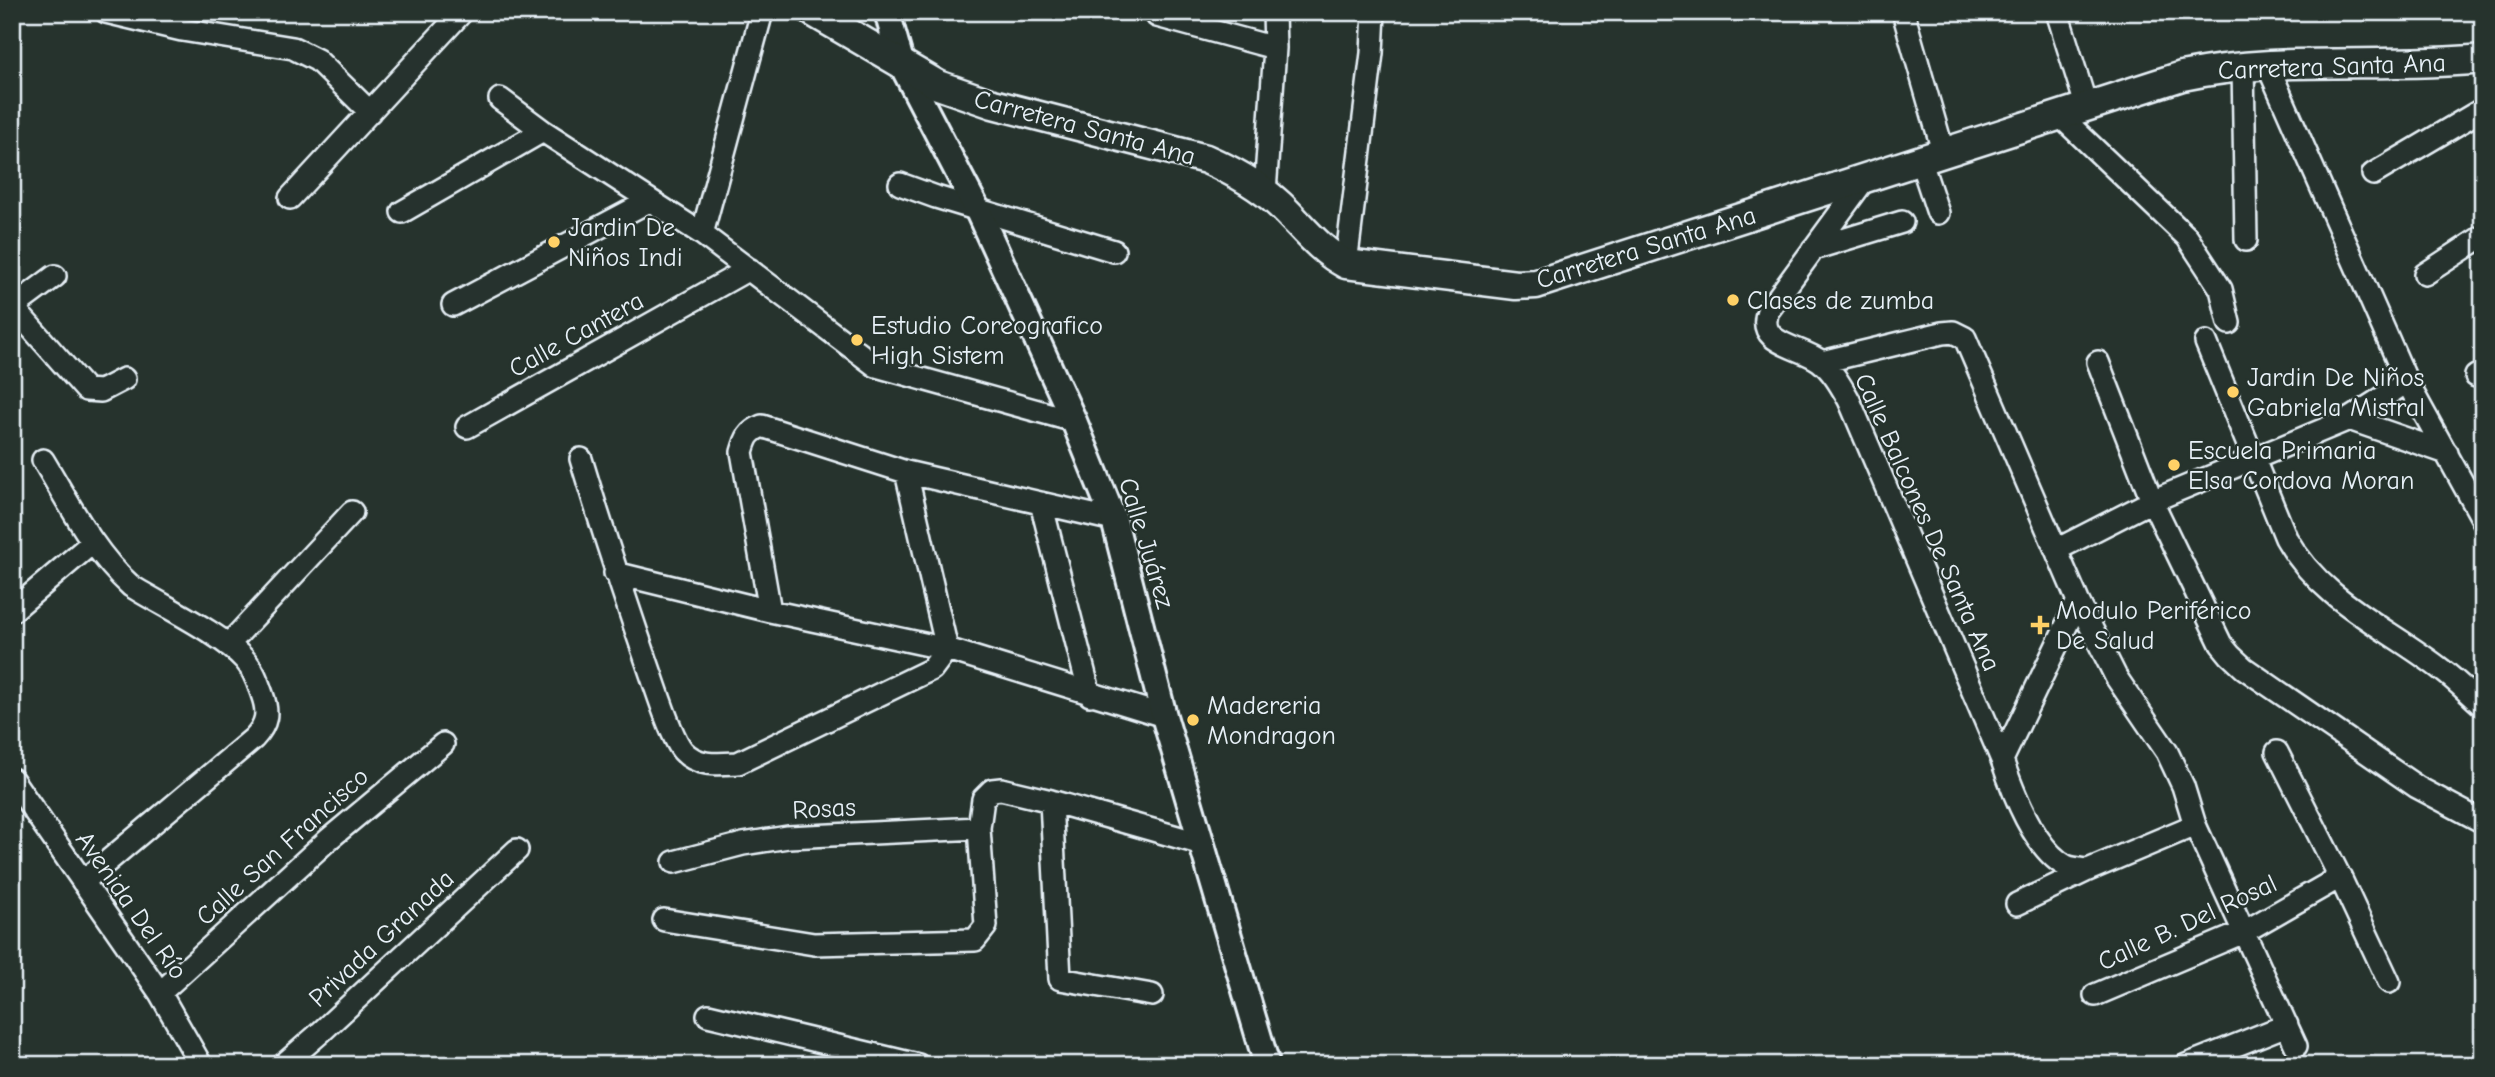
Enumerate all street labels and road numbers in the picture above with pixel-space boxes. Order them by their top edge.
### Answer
street label: Carretera Santa Ana [2218,48,2447,86]
street label: Carretera Santa Ana [971,84,1199,172]
street label: Carretera Santa Ana [1533,200,1760,296]
street label: Calle Cantera [504,286,649,384]
street label: Calle Balcones De Santa Ana [1848,369,2006,676]
street label: Calle Juárez [1112,474,1180,612]
street label: Calle San Francisco [190,762,375,932]
street label: Rosas [791,792,857,826]
street label: Avenida Del Río [69,826,193,985]
street label: Privada Granada [303,864,460,1014]
street label: Calle B. Del Rosal [2093,868,2282,977]

